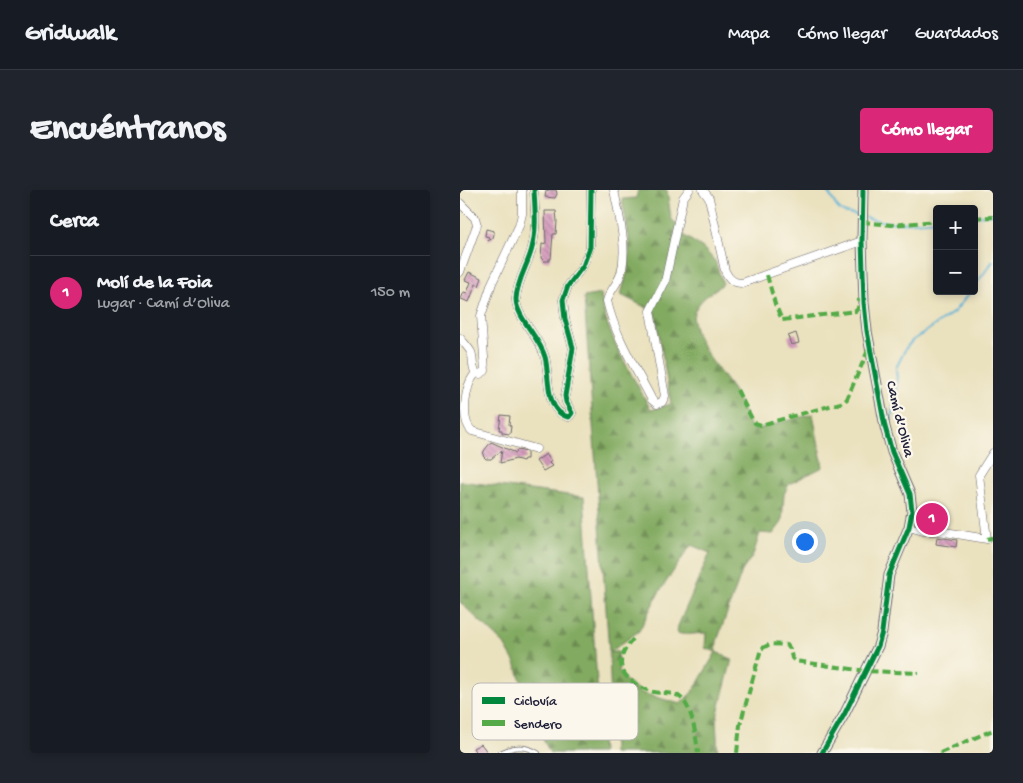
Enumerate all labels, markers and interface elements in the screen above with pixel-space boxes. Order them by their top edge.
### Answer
text: Gridwalk [25,20,116,49]
text: Mapa [728,24,769,45]
text: Cómo llegar [797,24,887,45]
text: Guardados [915,24,998,45]
button: Cómo llegar [860,108,993,153]
text: Encuéntranos [30,110,225,151]
map controls [933,205,978,295]
button: + [933,205,978,250]
text: Cerca [50,210,98,235]
button: − [933,250,978,295]
text: Molí de la Foia [97,272,212,295]
text: 1 [63,284,69,303]
text: 150 m [371,284,410,303]
text: Lugar · Camí d’Oliva [97,295,230,314]
street label: Camí d’Oliva [881,379,917,460]
pin: 1 [916,500,948,538]
your location [792,529,818,555]
legend [472,683,638,740]
text: Ciclovía [514,694,558,711]
text: Sendero [514,717,562,734]

